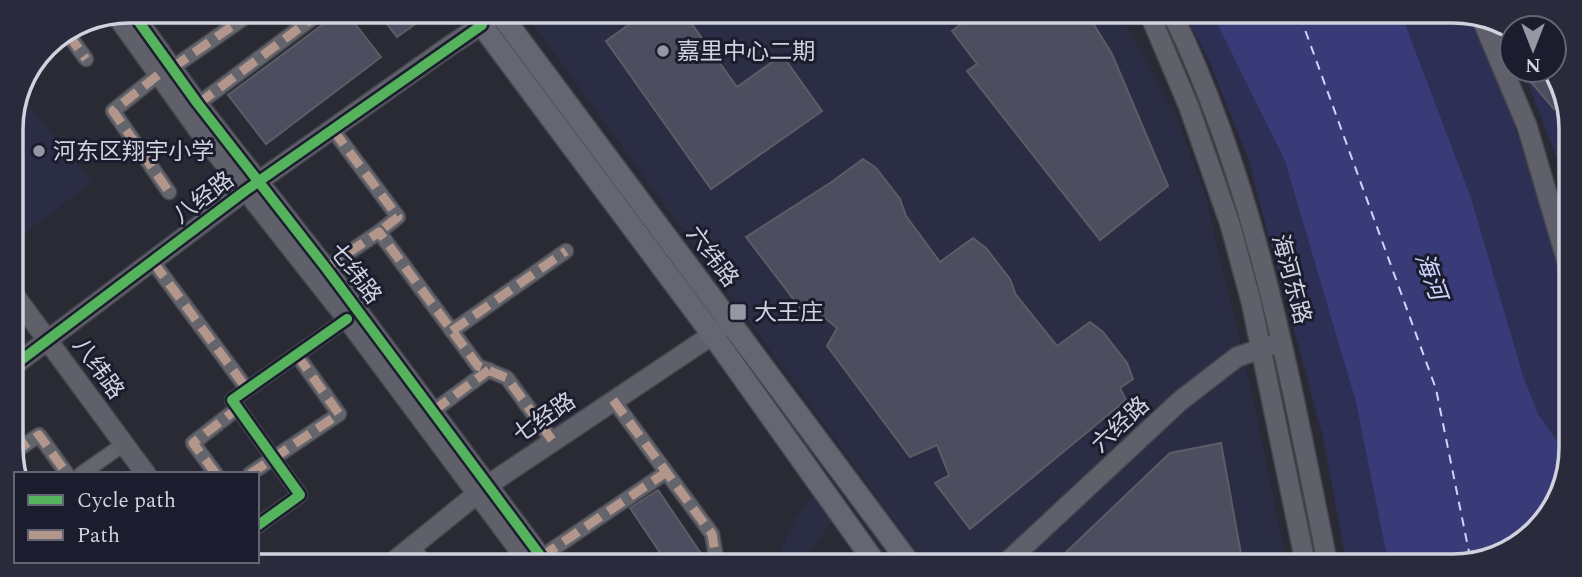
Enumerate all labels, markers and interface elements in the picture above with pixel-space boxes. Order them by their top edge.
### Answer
north arrow [1498,14,1568,84]
place label: 嘉里中心二期 [677,35,815,70]
marker: 嘉里中心二期 [655,43,671,59]
text: N [1525,50,1541,79]
place label: 河东区翔宇小学 [53,135,214,170]
marker: 河东区翔宇小学 [31,143,47,159]
street label: 八经路 [166,163,242,233]
street label: 六纬路 [677,219,747,295]
street label: 海河东路 [1262,230,1319,328]
street label: 七纬路 [320,236,390,312]
water label: 海河 [1405,248,1457,309]
place label: 大王庄 [754,296,823,331]
marker: 大王庄 [728,302,748,322]
street label: 八纬路 [63,331,132,407]
street label: 七经路 [506,384,583,452]
street label: 六经路 [1084,389,1158,461]
legend [14,472,259,563]
text: Cycle path [77,485,176,517]
text: Path [77,520,120,552]

